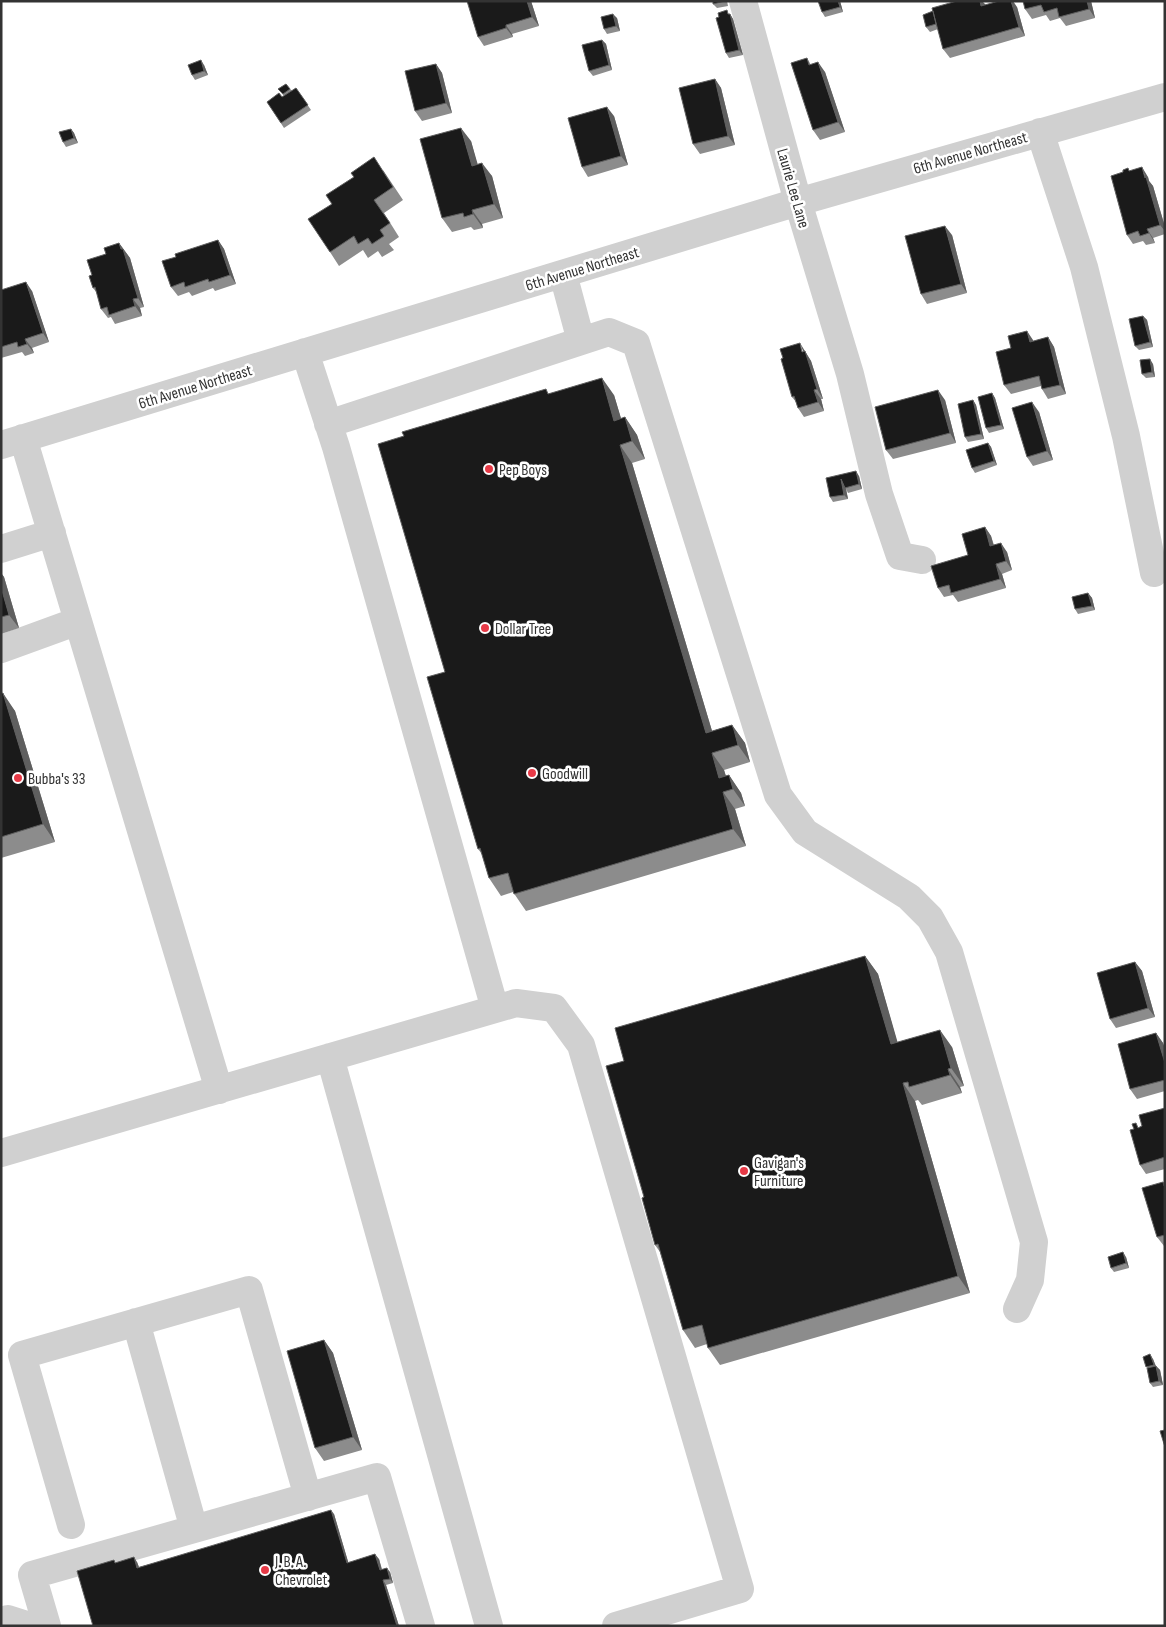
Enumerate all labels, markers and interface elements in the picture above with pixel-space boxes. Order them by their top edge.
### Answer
street label: 6th Avenue Northeast [911,128,1030,179]
street label: Laurie Lee Lane [772,146,813,230]
street label: 6th Avenue Northeast [523,243,641,296]
street label: 6th Avenue Northeast [136,361,254,414]
place label: Pep Boys [499,461,547,480]
marker: Pep Boys [483,463,495,475]
place label: Dollar Tree [495,620,551,639]
marker: Dollar Tree [479,622,491,634]
place label: Goodwill [542,765,588,784]
marker: Goodwill [526,767,538,779]
place label: Bubba's 33 [28,770,85,789]
marker: Bubba's 33 [12,772,24,784]
place label: Gavigan's Furniture [754,1154,804,1191]
marker: Gavigan's Furniture [738,1165,750,1177]
place label: J. B. A. Chevrolet [274,1553,327,1590]
marker: J. B. A. Chevrolet [259,1564,271,1576]

